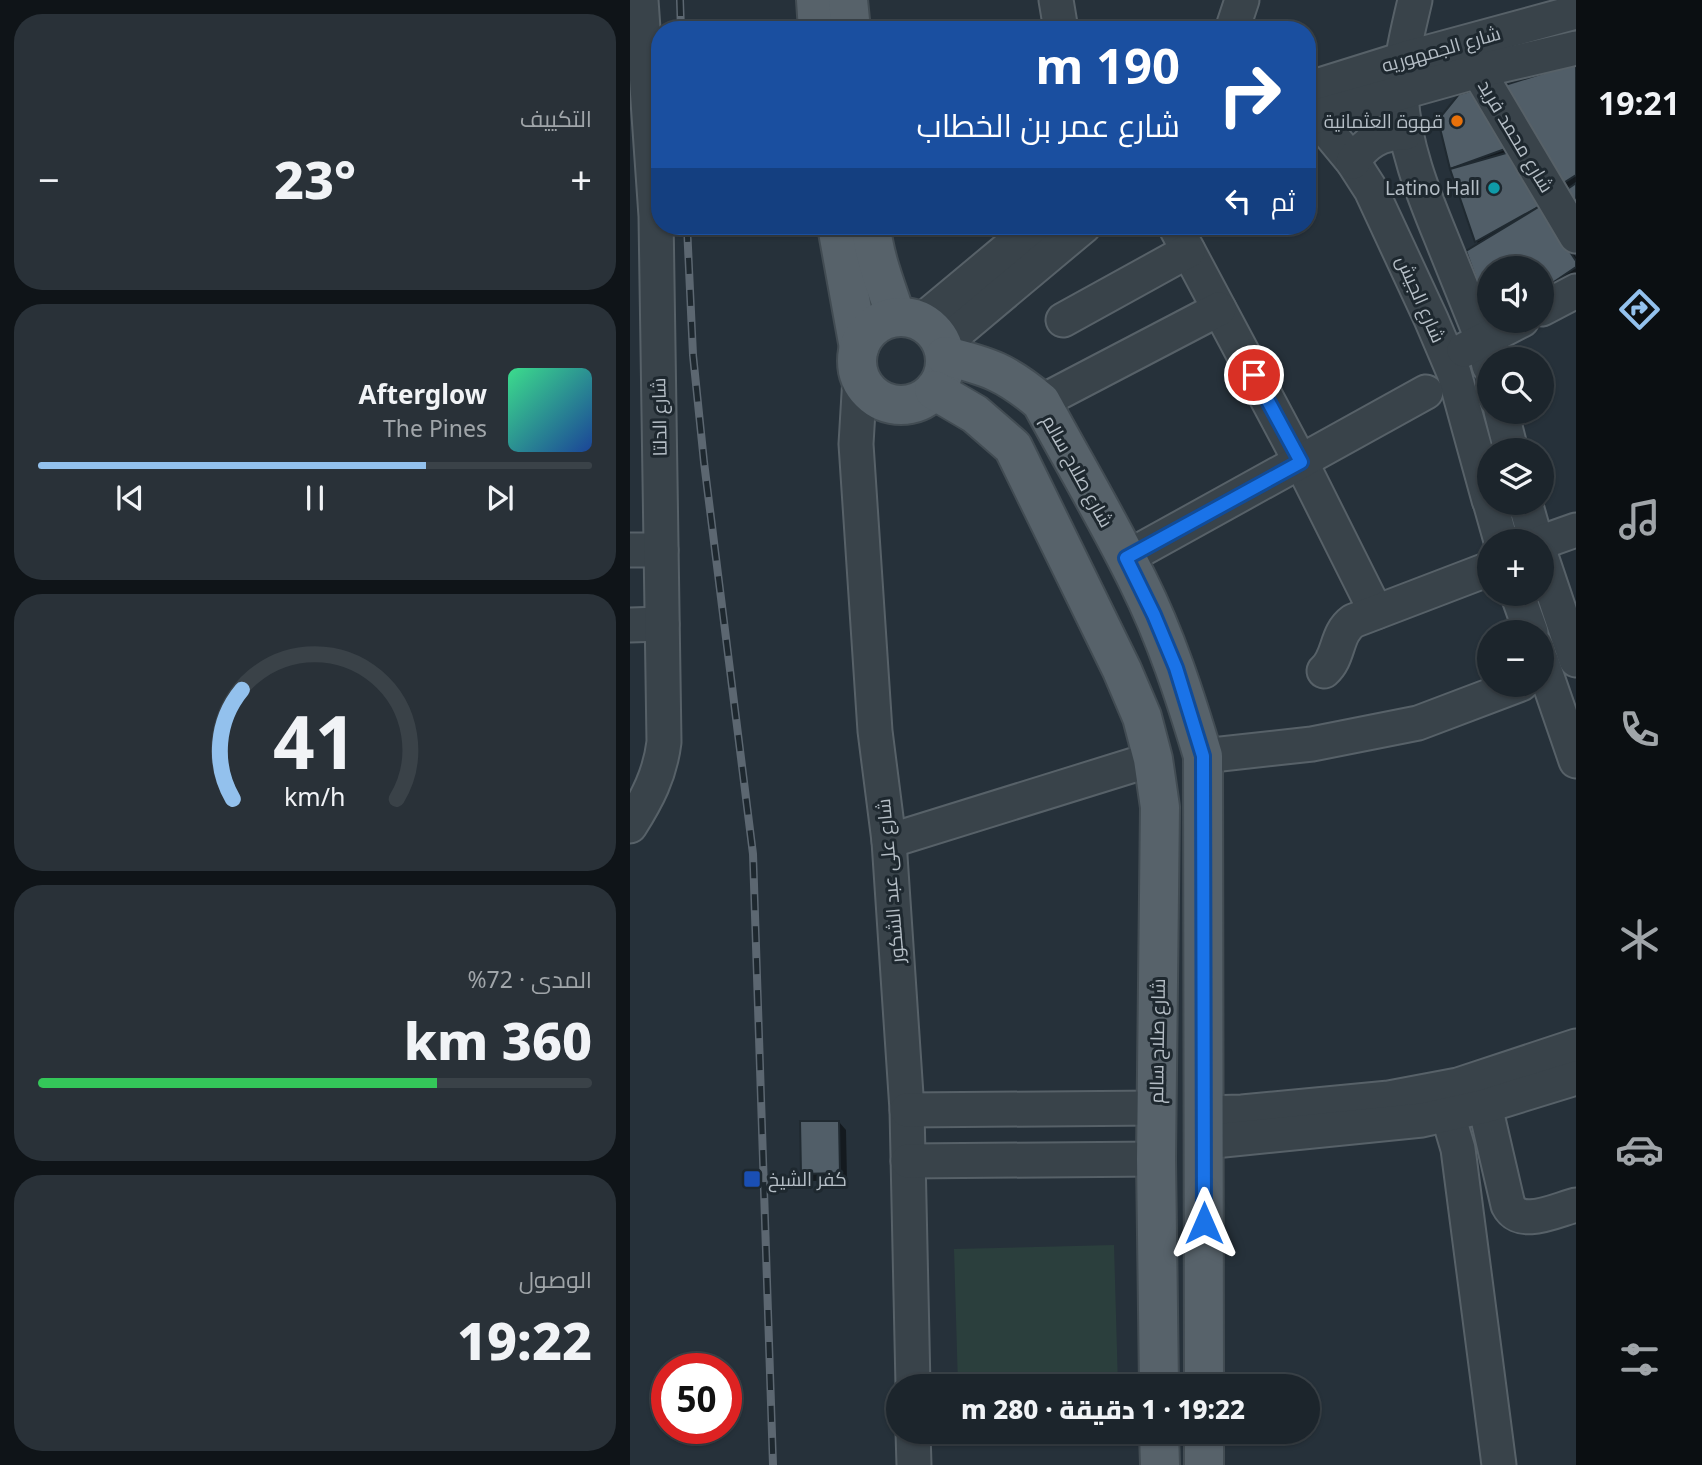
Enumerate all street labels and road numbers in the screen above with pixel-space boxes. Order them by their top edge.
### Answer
street label: شارع الجمهوريه [1379,20,1504,79]
street label: شارع محمد فريد [1471,75,1560,198]
street label: شارع الجيش [1389,251,1452,347]
street label: شارع الدلتا [645,377,674,457]
street label: شارع صلاح سالم [1035,410,1120,532]
street label: شارع على عبد الشكور [870,798,911,965]
street label: شارع صلاح سالم [1143,978,1172,1104]

